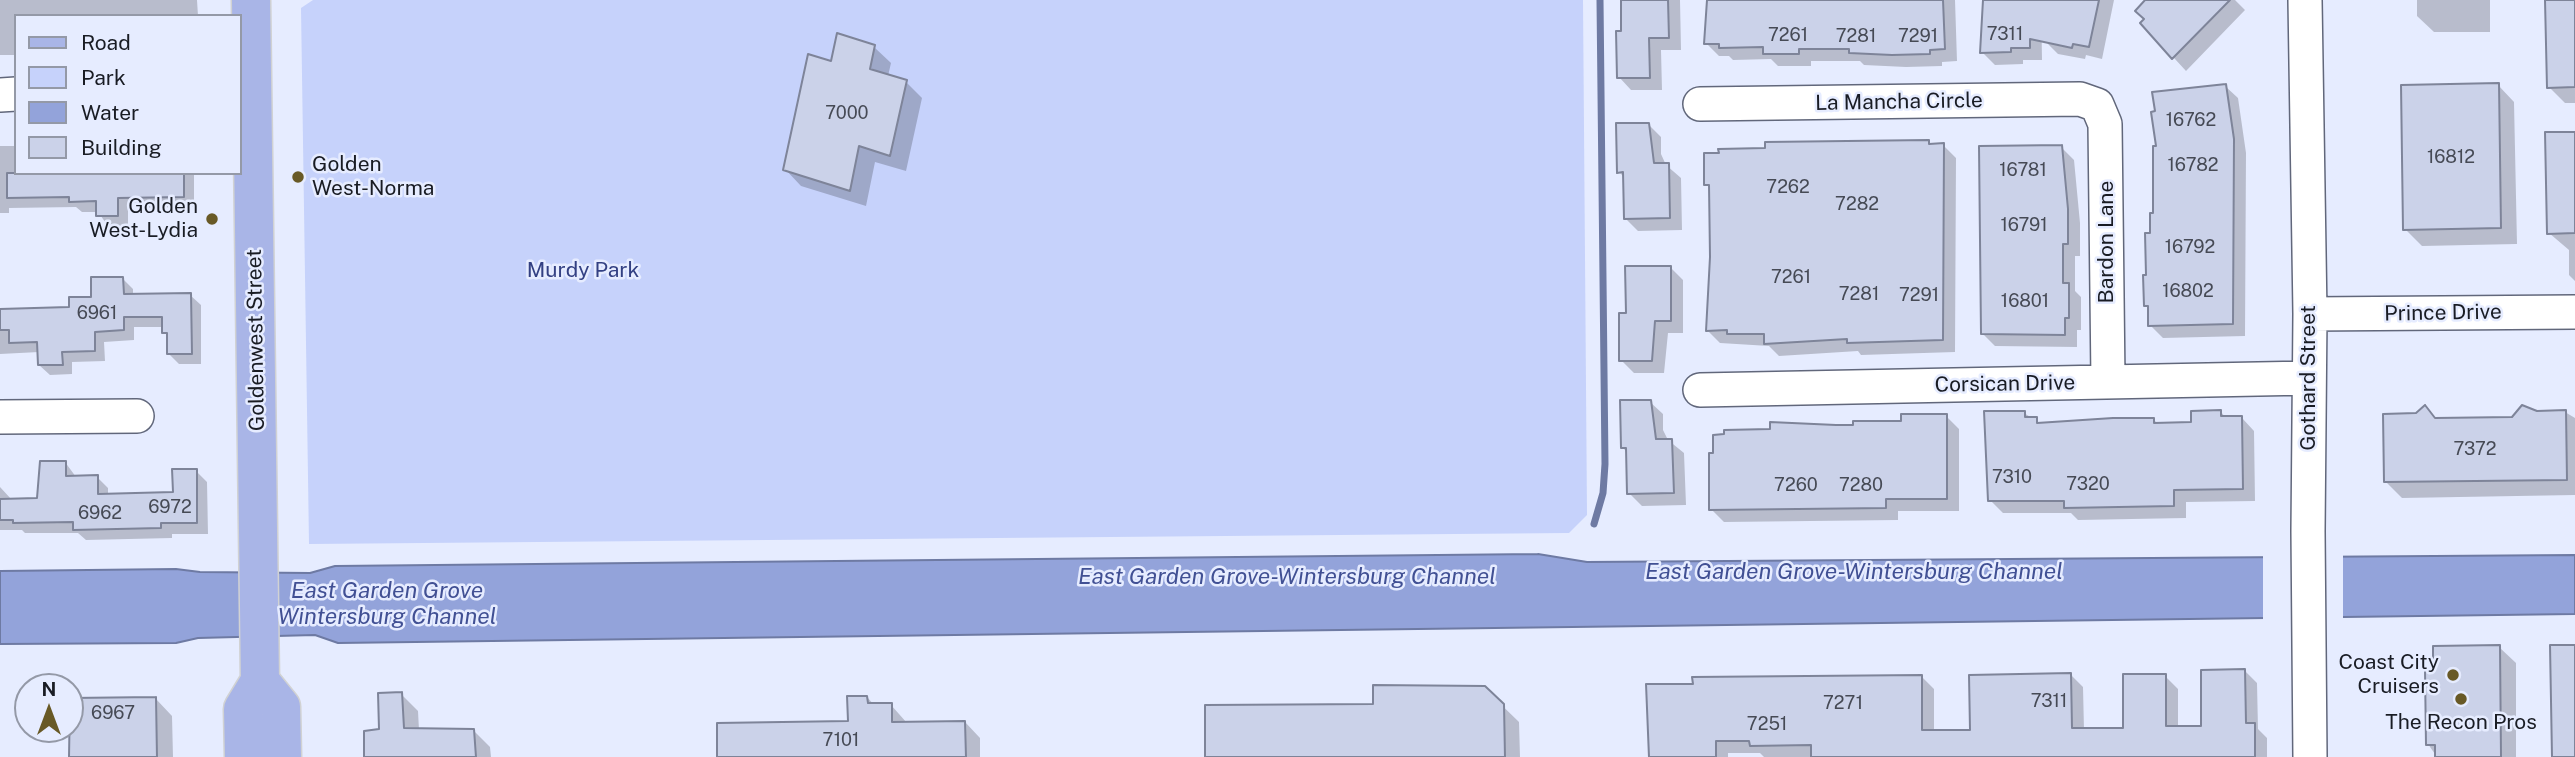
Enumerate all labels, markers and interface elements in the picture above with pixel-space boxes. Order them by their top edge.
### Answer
legend [14,14,242,175]
house number: 7311 [1987,23,2023,45]
house number: 7261 [1768,24,1808,46]
house number: 7281 [1836,25,1876,47]
house number: 7291 [1898,25,1938,47]
text: Road [81,30,131,55]
text: Park [81,65,126,90]
street label: La Mancha Circle [1815,88,1983,116]
text: Water [81,100,139,125]
house number: 7000 [825,102,869,124]
house number: 16762 [2166,109,2216,131]
text: Building [81,135,162,160]
house number: 16812 [2427,146,2475,168]
place label: Golden West-Norma [312,152,434,202]
house number: 16782 [2167,154,2219,176]
house number: 16781 [1999,159,2047,181]
marker: Golden West-Norma [290,169,306,185]
house number: 7262 [1766,176,1810,198]
street label: Bardon Lane [2094,181,2120,303]
house number: 7282 [1835,193,1879,215]
place label: Golden West-Lydia [89,194,198,244]
marker: Golden West-Lydia [204,211,220,227]
house number: 16791 [2000,214,2048,236]
house number: 16792 [2165,236,2215,258]
street label: Goldenwest Street [242,249,270,431]
park label: Murdy Park [527,258,639,284]
house number: 7261 [1771,266,1811,288]
house number: 16802 [2162,280,2214,302]
house number: 7281 [1839,283,1879,305]
house number: 7291 [1899,284,1939,306]
house number: 16801 [2001,290,2049,312]
street label: Prince Drive [2384,299,2502,327]
house number: 6961 [77,302,117,324]
street label: Gothard Street [2296,305,2322,451]
street label: Corsican Drive [1934,370,2076,398]
house number: 7372 [2453,438,2497,460]
house number: 7310 [1992,466,2032,488]
house number: 7320 [2066,473,2110,495]
house number: 7260 [1774,474,1818,496]
house number: 7280 [1839,474,1883,496]
house number: 6972 [148,496,192,518]
house number: 6962 [78,502,122,524]
water label: East Garden Grove-Wintersburg Channel [1645,558,2063,586]
water label: East Garden Grove-Wintersburg Channel [1078,563,1496,591]
water label: East Garden Grove Wintersburg Channel [277,577,497,631]
place label: Coast City Cruisers [2339,650,2439,700]
marker: Coast City Cruisers [2445,667,2461,683]
north arrow [14,673,84,743]
text: N [42,678,56,700]
house number: 7311 [2031,690,2067,712]
marker: The Recon Pros [2453,691,2469,707]
house number: 7271 [1823,692,1863,714]
house number: 6967 [91,702,135,724]
place label: The Recon Pros [2385,710,2537,736]
house number: 7251 [1747,713,1787,735]
house number: 7101 [823,729,859,751]

